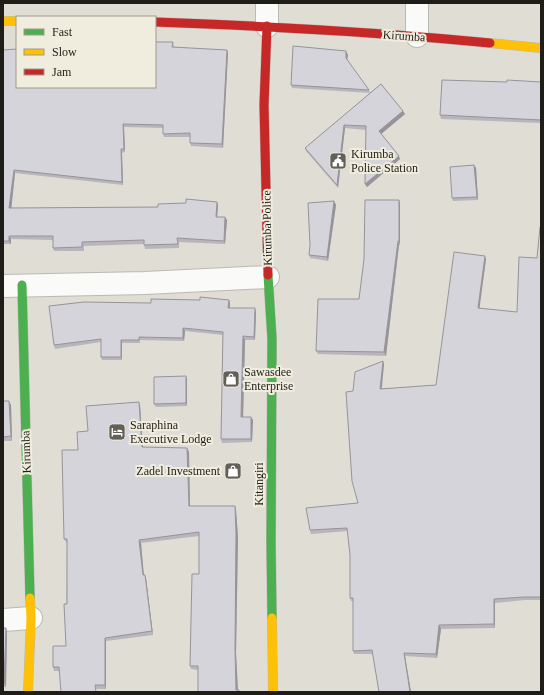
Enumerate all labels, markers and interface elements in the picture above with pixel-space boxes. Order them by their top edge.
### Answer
legend [16,16,156,88]
text: Fast [52,25,73,39]
street label: Kirumba [382,28,426,45]
text: Slow [52,45,77,59]
text: Jam [52,65,72,79]
place label: Kirumba Police Station [351,147,418,175]
public building icon: Kirumba Police Station [328,151,348,171]
street label: Kirumba Police [259,190,275,266]
place label: Sawasdee Enterprise [244,365,293,393]
shop icon: Sawasdee Enterprise [221,369,241,389]
place label: Saraphina Executive Lodge [130,418,212,446]
hotel icon: Saraphina Executive Lodge [107,422,127,442]
street label: Kirumba [18,430,34,474]
shop icon: Zadel Investment [223,461,243,481]
street label: Kitangiri [252,462,266,506]
place label: Zadel Investment [136,464,221,478]

